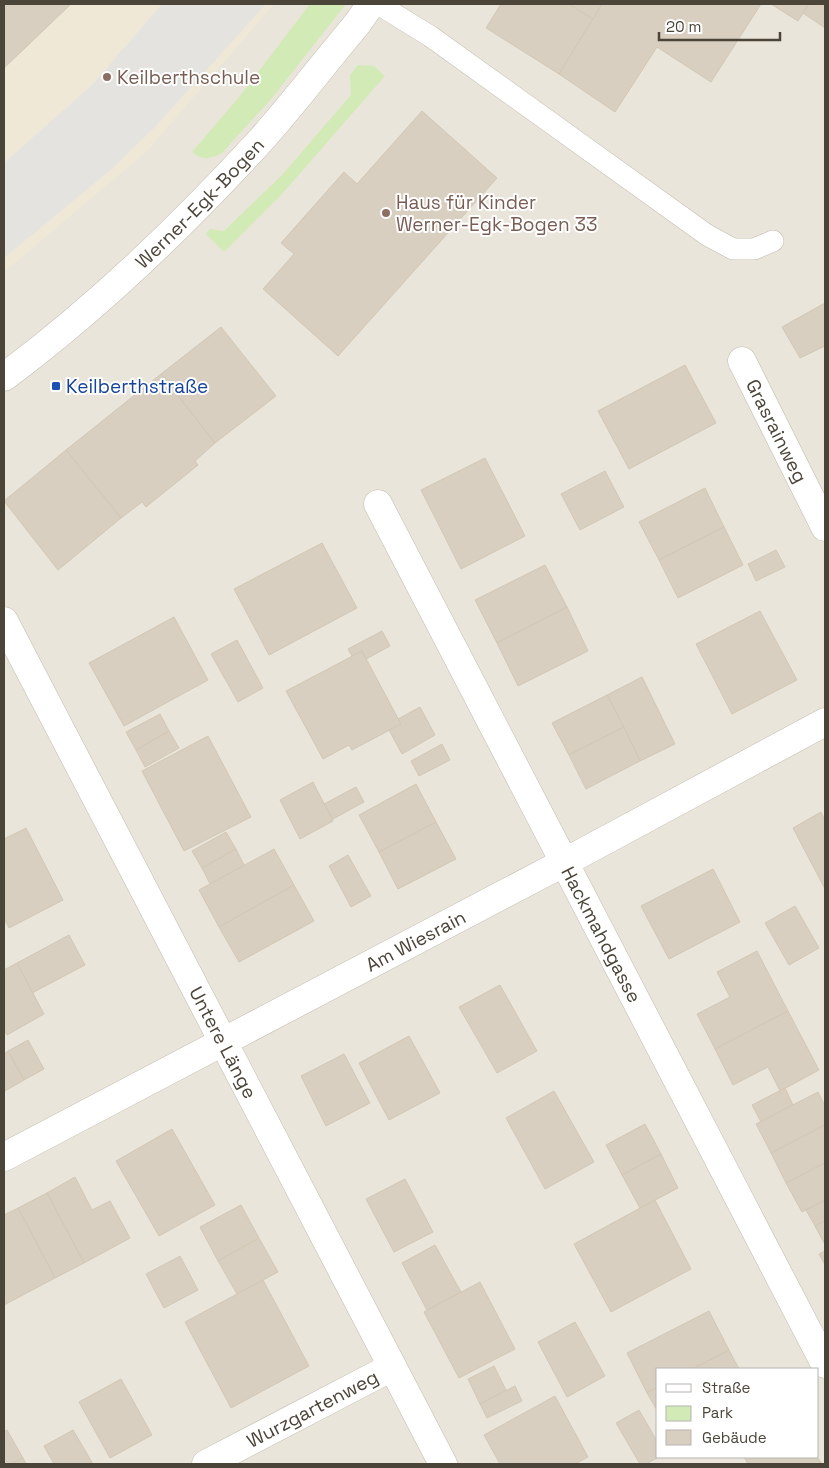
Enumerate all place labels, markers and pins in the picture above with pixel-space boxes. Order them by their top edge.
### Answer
place label: Keilberthschule [117,65,260,90]
marker: Keilberthschule [101,71,113,83]
place label: Haus für Kinder Werner-Egk-Bogen 33 [396,190,598,237]
marker: Haus für Kinder Werner-Egk-Bogen 33 [380,207,392,219]
place label: Keilberthstraße [66,374,208,399]
marker: Keilberthstraße [50,380,62,392]

